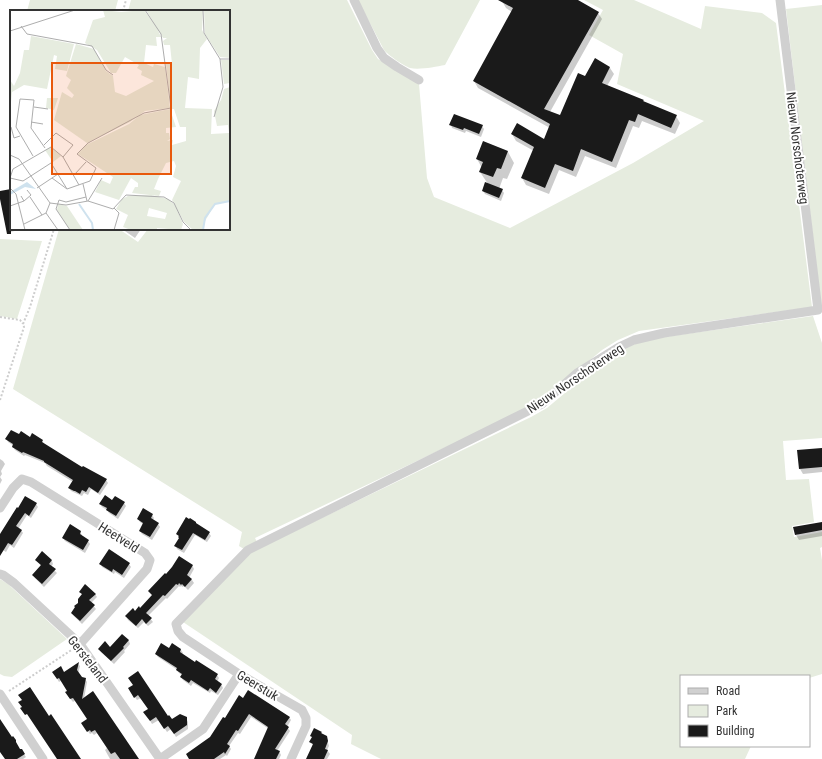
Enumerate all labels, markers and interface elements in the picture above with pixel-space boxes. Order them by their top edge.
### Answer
inset map [10,10,230,230]
street label: Nieuw Norschoterweg [783,91,812,205]
street label: Nieuw Norschoterweg [524,341,626,416]
street label: Heetveld [96,519,142,556]
street label: Gersteland [65,633,111,686]
street label: Geerstuk [234,667,281,704]
legend [680,675,810,747]
text: Road [716,684,740,698]
text: Park [716,704,738,718]
text: Building [716,724,754,738]

